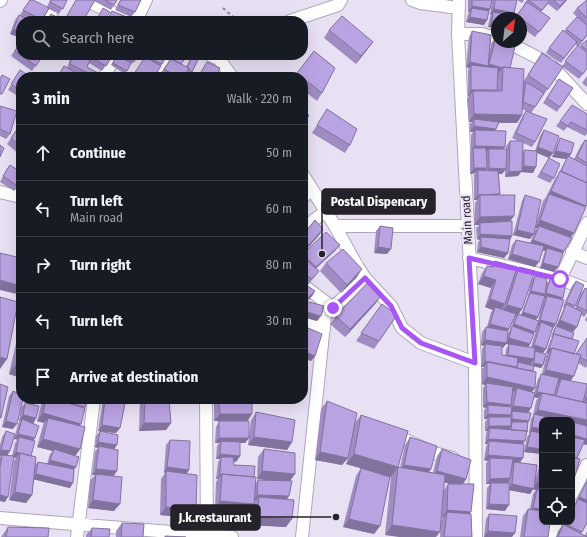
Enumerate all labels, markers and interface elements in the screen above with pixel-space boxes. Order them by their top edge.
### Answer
north arrow [491,12,527,48]
search box [16,16,308,60]
icon: search [30,27,52,49]
text: Search here [62,29,134,47]
text: 3 min [32,88,70,109]
text: Walk · 220 m [227,91,292,106]
icon: ahead [32,142,54,164]
text: Continue [70,144,126,162]
text: 50 m [266,145,292,160]
callout: Postal Dispencary [322,189,435,214]
text: Turn left [70,192,123,210]
text: Postal Dispencary [331,194,428,209]
street label: Main road [459,195,475,245]
icon: left [32,198,54,220]
text: 60 m [266,201,292,216]
text: Main road [70,210,123,225]
icon: right [32,254,54,276]
text: Turn right [70,256,131,274]
text: 80 m [266,257,292,272]
route start [551,270,569,288]
route end [324,299,342,317]
icon: left [32,310,54,332]
text: Turn left [70,312,123,330]
text: 30 m [266,313,292,328]
icon: arrive [32,366,54,388]
text: Arrive at destination [70,368,198,386]
map controls [539,417,575,525]
button: + [539,417,575,453]
button: − [539,453,575,489]
button: locate [539,489,575,525]
callout: J.k.restaurant [171,505,260,530]
text: J.k.restaurant [177,510,252,525]

